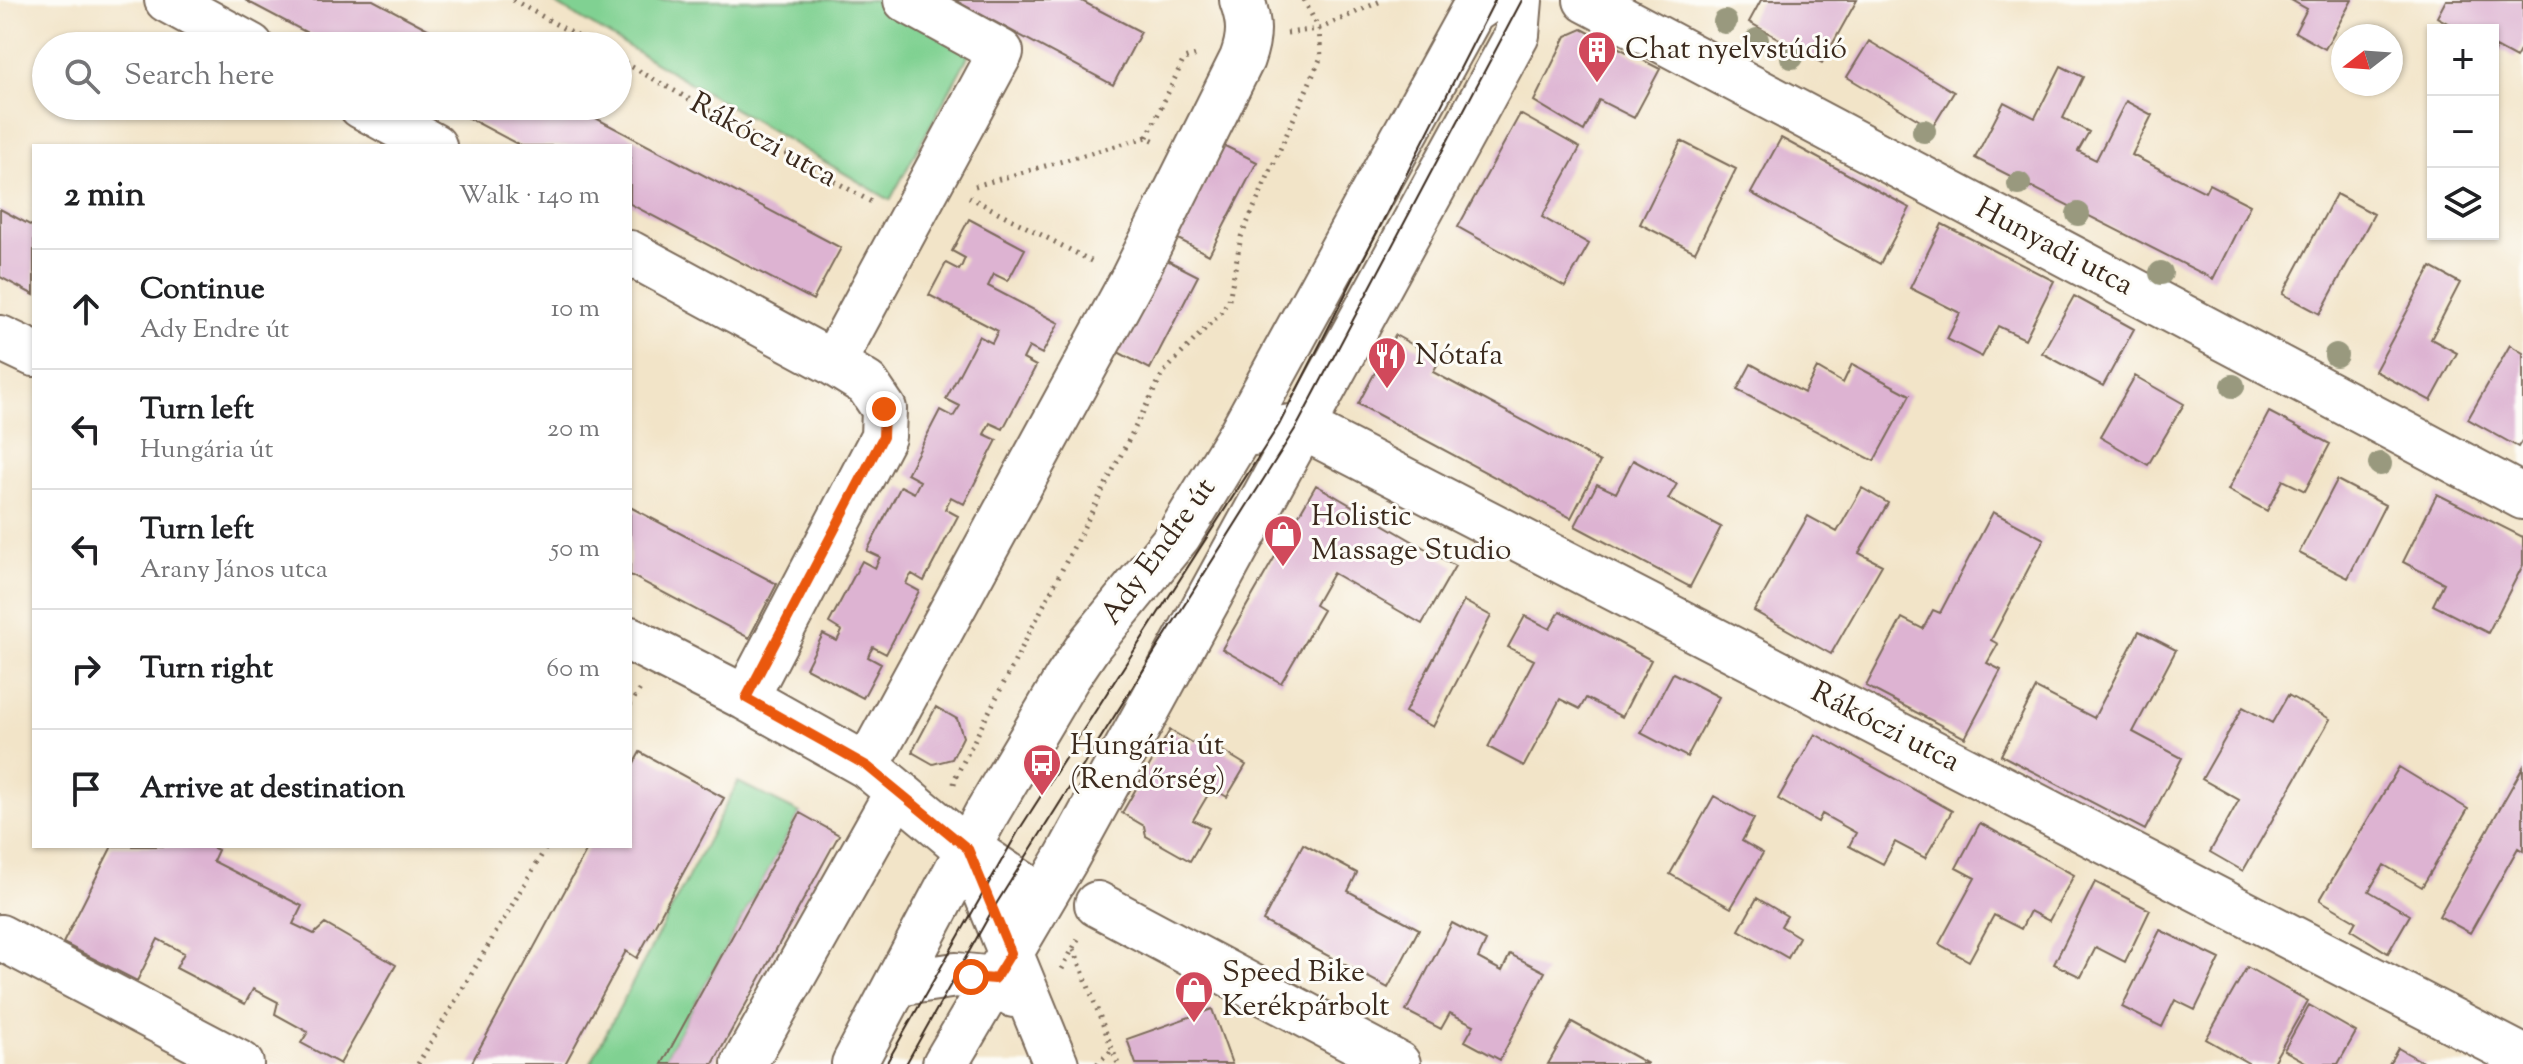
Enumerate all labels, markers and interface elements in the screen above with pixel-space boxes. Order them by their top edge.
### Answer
north arrow [2331,24,2403,96]
map controls [2427,24,2499,240]
button: + [2427,24,2499,96]
building icon: Chat nyelvstúdió [1576,29,1618,84]
place label: Chat nyelvstúdió [1625,29,1847,72]
search box [32,32,632,120]
icon: search [60,54,104,98]
text: Search here [124,55,274,98]
street label: Rákóczi utca [682,83,845,199]
button: − [2427,96,2499,168]
button: layers [2427,168,2499,240]
text: 2 min [64,172,145,221]
text: Walk · 140 m [459,178,600,215]
street label: Hunyadi utca [1968,188,2141,308]
text: Continue [140,269,265,312]
icon: ahead [64,287,108,331]
text: 10 m [551,291,600,328]
text: Ady Endre út [140,312,289,349]
restaurant icon: Nótafa [1366,335,1408,390]
place label: Nótafa [1415,335,1503,378]
text: Turn left [140,389,254,432]
route end [866,391,902,427]
icon: left [64,407,108,451]
text: 20 m [547,411,600,448]
text: Hungária út [140,432,273,469]
street label: Ady Endre út [1091,470,1227,634]
place label: Holistic Massage Studio [1311,496,1511,573]
text: Turn left [140,509,254,552]
shop icon: Holistic Massage Studio [1262,513,1304,568]
icon: left [64,527,108,571]
text: 50 m [550,531,600,568]
text: Arany János utca [140,552,328,589]
icon: right [64,647,108,691]
text: Turn right [140,648,273,691]
text: 60 m [546,651,600,688]
street label: Rákóczi utca [1803,672,1967,784]
place label: Hungária út (Rendőrség) [1070,725,1225,802]
bus stop icon: Hungária út (Rendőrség) [1021,742,1063,797]
icon: arrive [64,767,108,811]
text: Arrive at destination [140,768,405,811]
place label: Speed Bike Kerékpárbolt [1222,952,1390,1029]
route start [953,959,989,995]
shop icon: Speed Bike Kerékpárbolt [1173,969,1215,1024]

